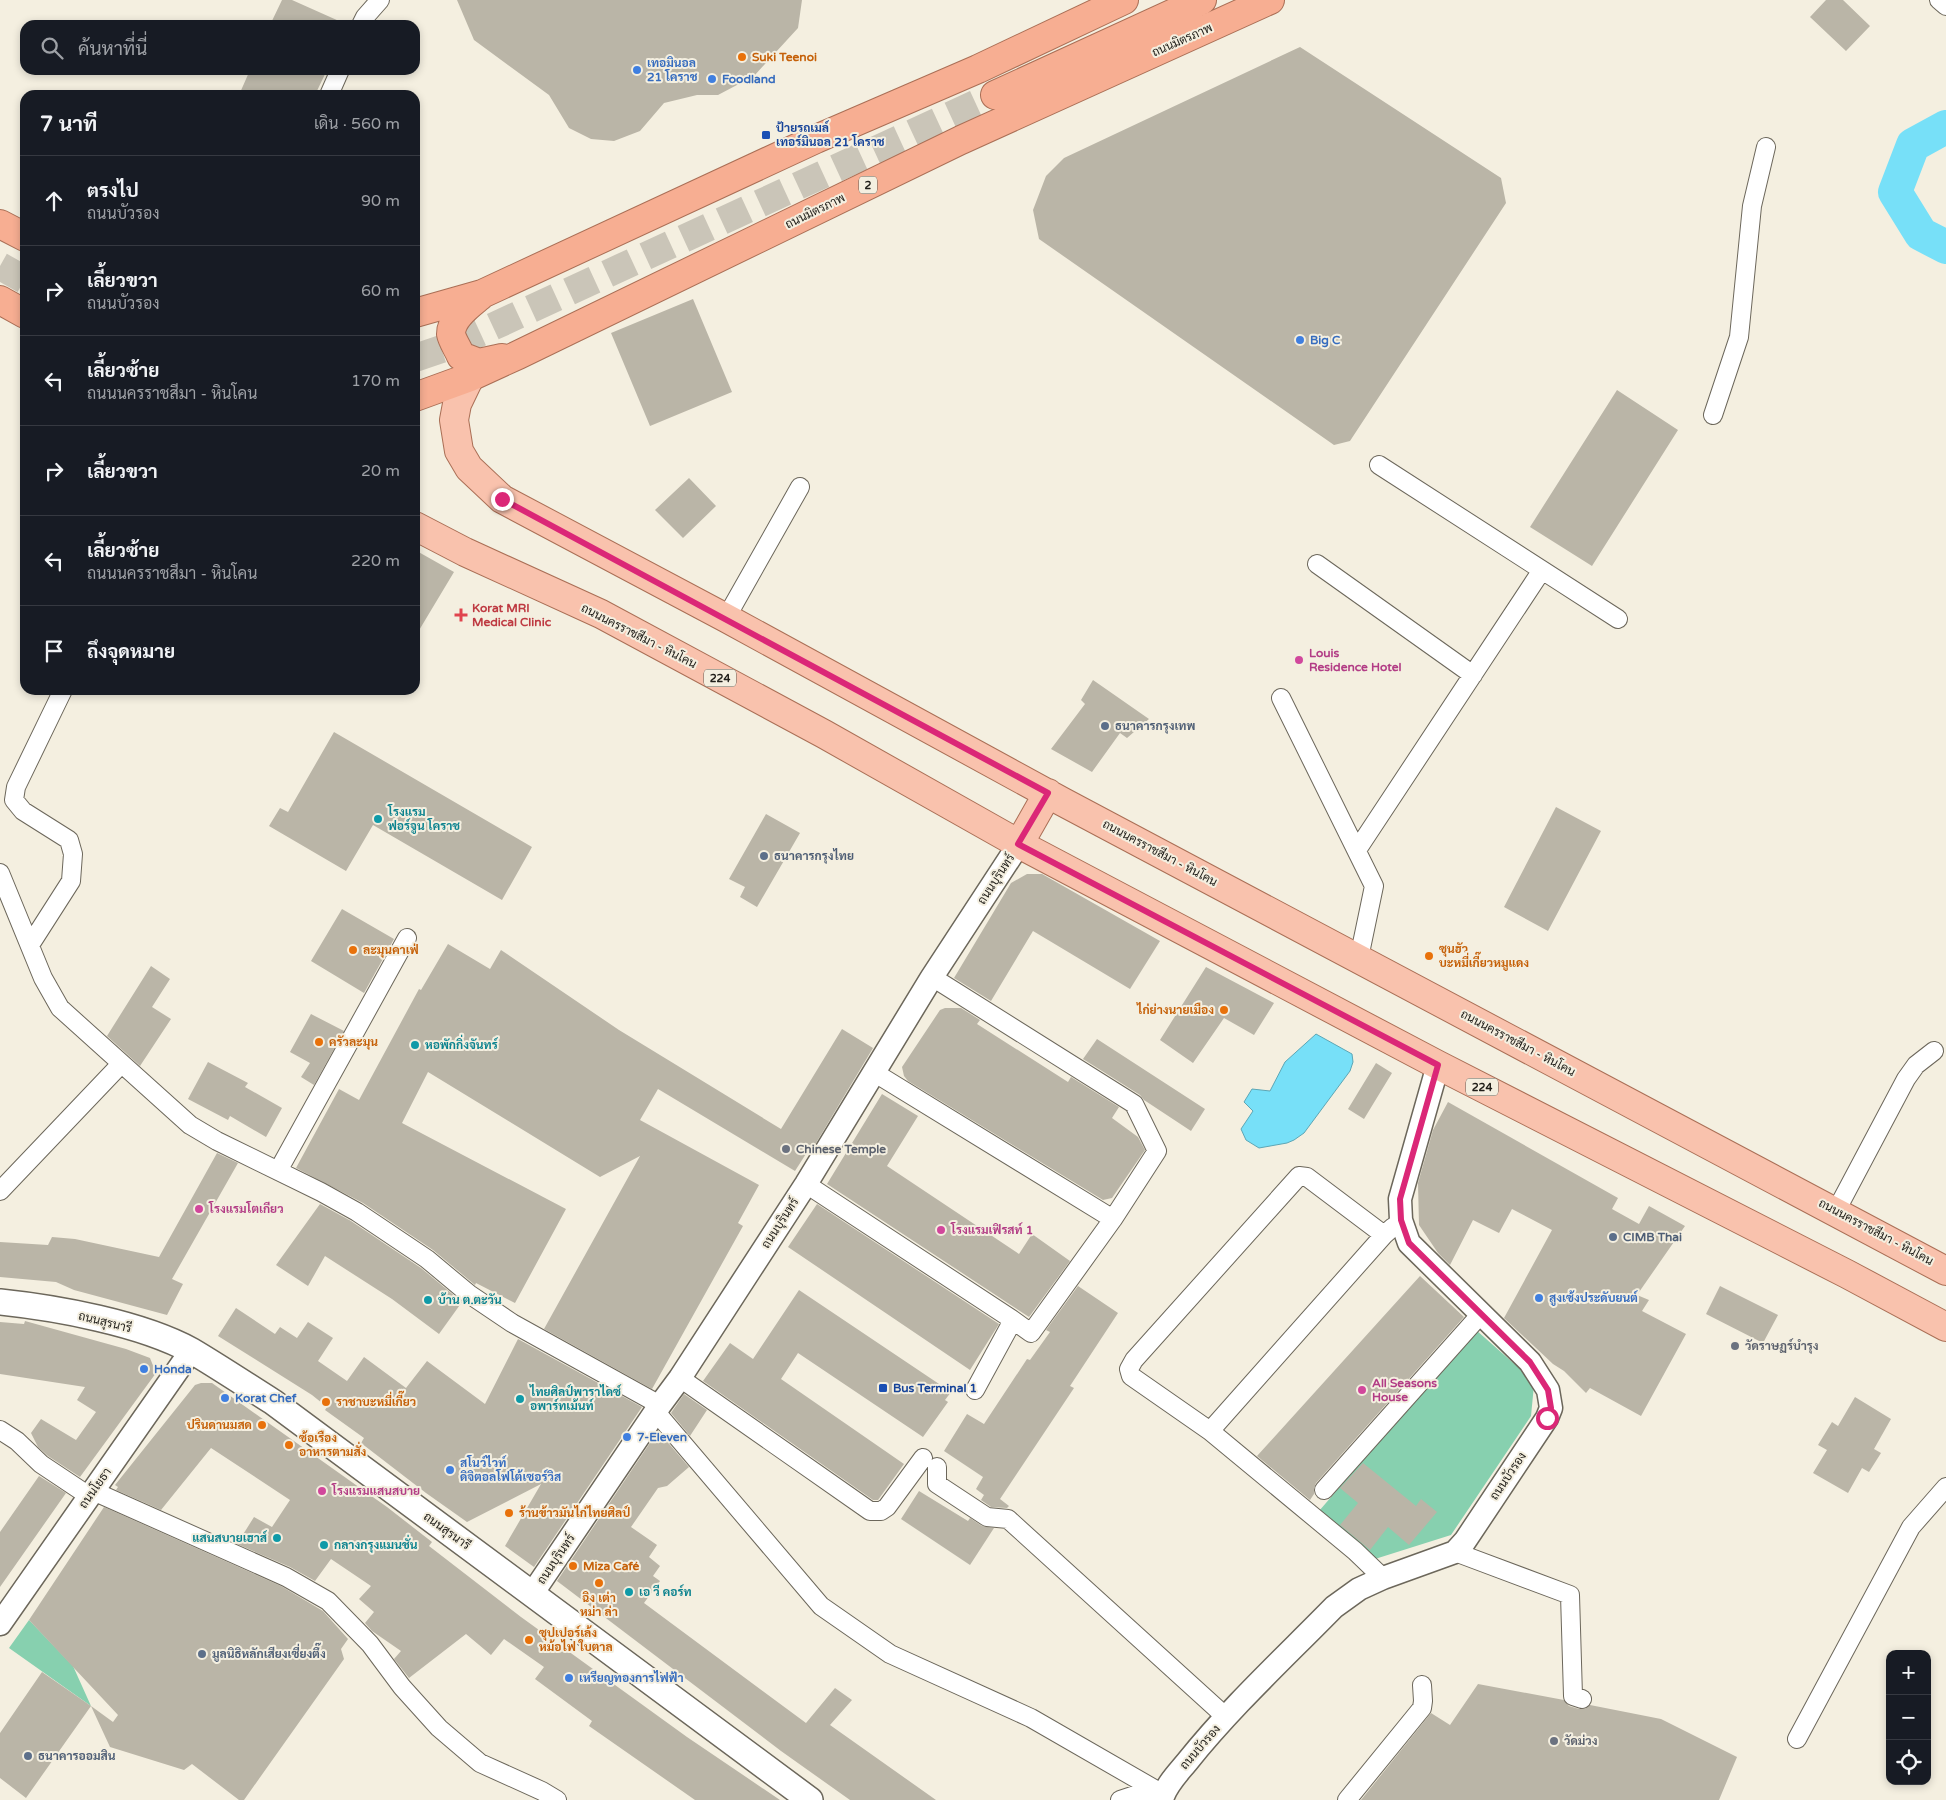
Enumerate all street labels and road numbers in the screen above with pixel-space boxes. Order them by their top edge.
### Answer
street label: ถนนมิตรภาพ [1150,20,1214,60]
road number: 2 [859,176,877,194]
street label: ถนนมิตรภาพ [783,191,847,231]
street label: ถนนนครราชสีมา - หินโคน [579,600,700,671]
road number: 224 [704,670,736,686]
street label: ถนนนครราชสีมา - หินโคน [1100,816,1221,889]
street label: ถนนบุรินทร์ [974,851,1019,908]
street label: ถนนนครราชสีมา - หินโคน [1458,1006,1579,1079]
road number: 224 [1466,1078,1498,1096]
street label: ถนนบุรินทร์ [758,1195,803,1252]
street label: ถนนนครราชสีมา - หินโคน [1816,1195,1937,1268]
street label: ถนนสุรนารี [76,1308,133,1337]
street label: ถนนบัวรอง [1487,1450,1529,1502]
street label: ถนนโยธา [75,1465,114,1511]
street label: ถนนสุรนารี [420,1509,474,1554]
street label: ถนนบุรินทร์ [533,1531,580,1588]
street label: ถนนบัวรอง [1177,1722,1223,1772]

